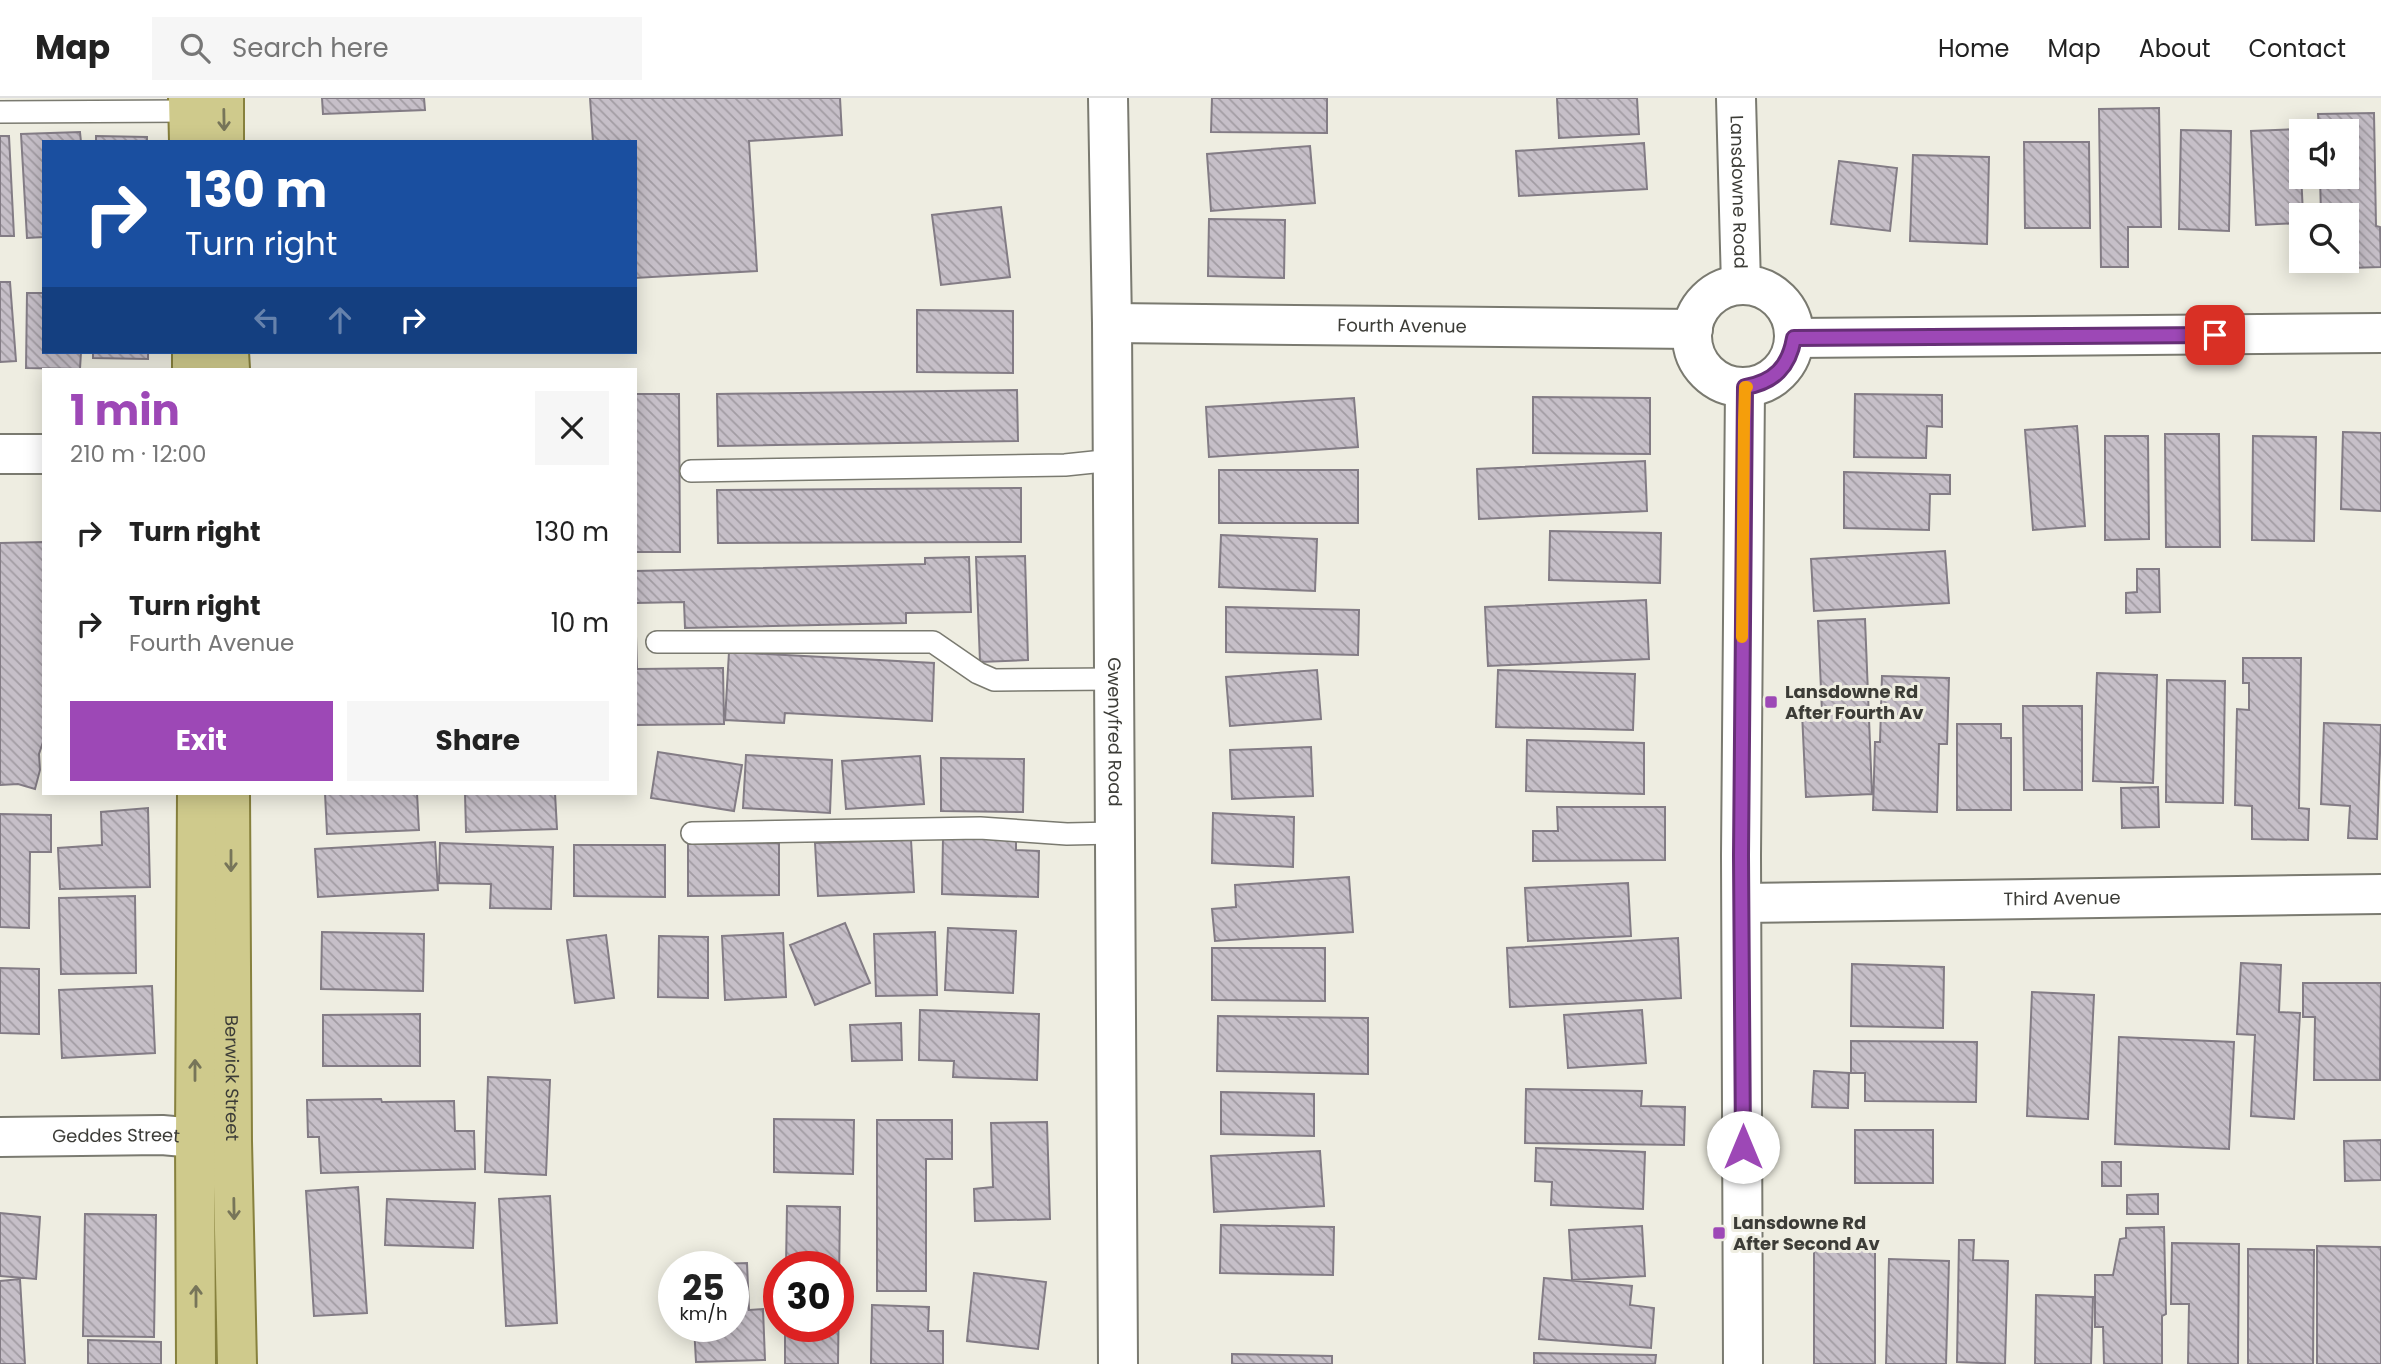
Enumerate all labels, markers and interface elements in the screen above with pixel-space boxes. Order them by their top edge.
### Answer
search box [152,17,642,80]
text: Map [35,24,110,71]
icon: search [176,29,214,67]
text: Search here [232,30,389,66]
text: Home [1938,32,2010,65]
text: Map [2048,32,2101,65]
text: About [2139,32,2210,65]
text: Contact [2248,32,2346,65]
one-way arrow [217,108,231,131]
street label: Lansdowne Road [1724,115,1754,269]
map controls [2289,119,2359,273]
button: sound [2289,119,2359,189]
text: 130 m [185,156,327,224]
icon: right [70,168,161,259]
button: search [2289,203,2359,273]
text: Turn right [185,221,337,266]
icon: left [248,301,286,339]
icon: ahead [321,301,359,339]
icon: right [394,301,432,339]
pin [2185,305,2245,365]
street label: Fourth Avenue [1337,312,1467,339]
icon: arrive [2196,316,2234,354]
text: 1 min [70,381,180,440]
button: close [535,391,609,465]
text: 210 m · 12:00 [70,438,206,470]
icon: right [70,514,108,552]
text: Turn right [129,514,261,550]
text: 130 m [535,514,609,550]
text: Turn right [129,588,261,624]
icon: right [70,605,108,643]
text: 10 m [551,605,609,641]
text: Fourth Avenue [129,627,294,659]
street label: Gwenyfred Road [1102,657,1128,807]
place label: Lansdowne Rd After Fourth Av [1785,679,1924,725]
marker: Lansdowne Rd After Fourth Av [1763,694,1779,710]
button: Exit [70,701,333,781]
button: Share [347,701,609,781]
one-way arrow [224,849,238,872]
street label: Third Avenue [2003,885,2121,911]
street label: Berwick Street [219,1015,245,1141]
one-way arrow [188,1058,202,1081]
position arrow [1706,1110,1780,1184]
street label: Geddes Street [52,1122,181,1149]
one-way arrow [227,1198,241,1221]
place label: Lansdowne Rd After Second Av [1733,1210,1881,1256]
marker: Lansdowne Rd After Second Av [1711,1225,1727,1241]
speed limit sign: 30 [763,1251,854,1342]
text: 25 [682,1263,725,1312]
one-way arrow [189,1285,203,1308]
text: km/h [680,1301,727,1326]

